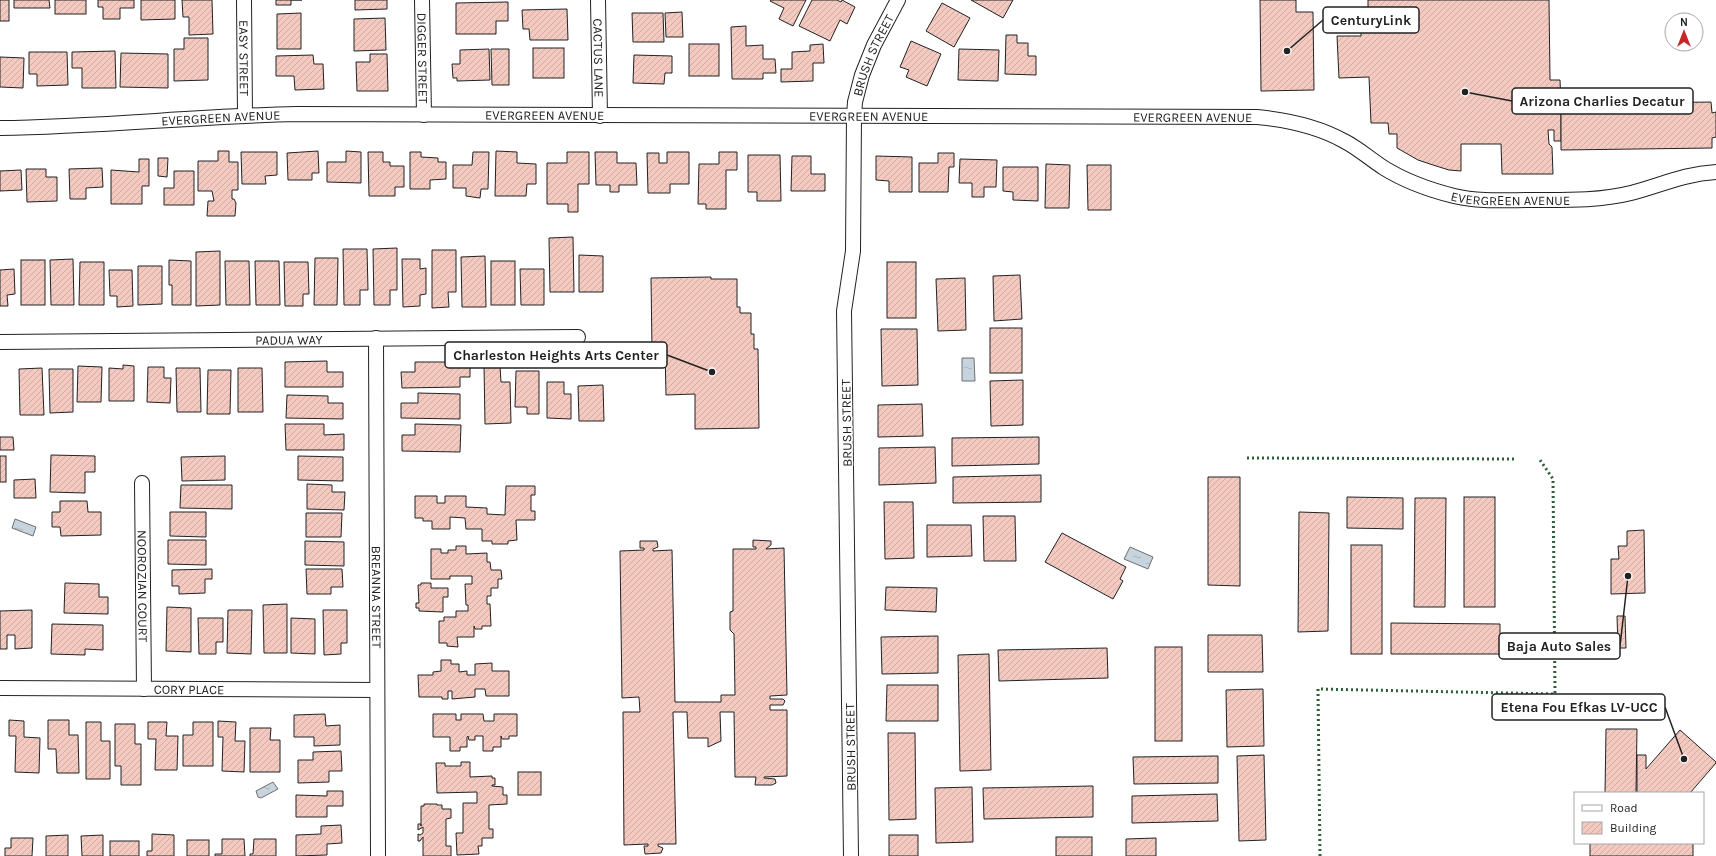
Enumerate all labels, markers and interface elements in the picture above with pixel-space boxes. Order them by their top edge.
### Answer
callout: CenturyLink [1323,7,1419,33]
street label: BRUSH STREET [850,11,897,98]
street label: DIGGER STREET [414,12,431,104]
text: CenturyLink [1331,12,1412,29]
north arrow [1664,12,1704,52]
text: N [1680,16,1688,29]
street label: CACTUS LANE [590,18,607,98]
street label: EASY STREET [236,20,252,97]
callout: Arizona Charlies Decatur [1512,88,1693,114]
text: Arizona Charlies Decatur [1519,93,1685,110]
street label: EVERGREEN AVENUE [161,107,281,129]
street label: EVERGREEN AVENUE [485,108,604,123]
street label: EVERGREEN AVENUE [809,109,928,124]
street label: EVERGREEN AVENUE [1133,110,1252,125]
street label: EVERGREEN AVENUE [1449,189,1570,208]
street label: PADUA WAY [255,332,323,348]
callout: Charleston Heights Arts Center [445,342,667,368]
text: Charleston Heights Arts Center [453,347,659,364]
street label: BRUSH STREET [838,379,855,467]
street label: NOOROZIAN COURT [134,530,151,643]
street label: BREANNA STREET [369,546,384,649]
callout: Baja Auto Sales [1499,633,1620,659]
text: Baja Auto Sales [1507,638,1611,655]
street label: CORY PLACE [154,682,224,697]
callout: Etena Fou Efkas LV-UCC [1492,694,1665,720]
text: Etena Fou Efkas LV-UCC [1500,699,1658,716]
street label: BRUSH STREET [842,703,859,791]
legend [1574,792,1704,844]
text: Road [1610,801,1638,815]
text: Building [1610,821,1657,835]

